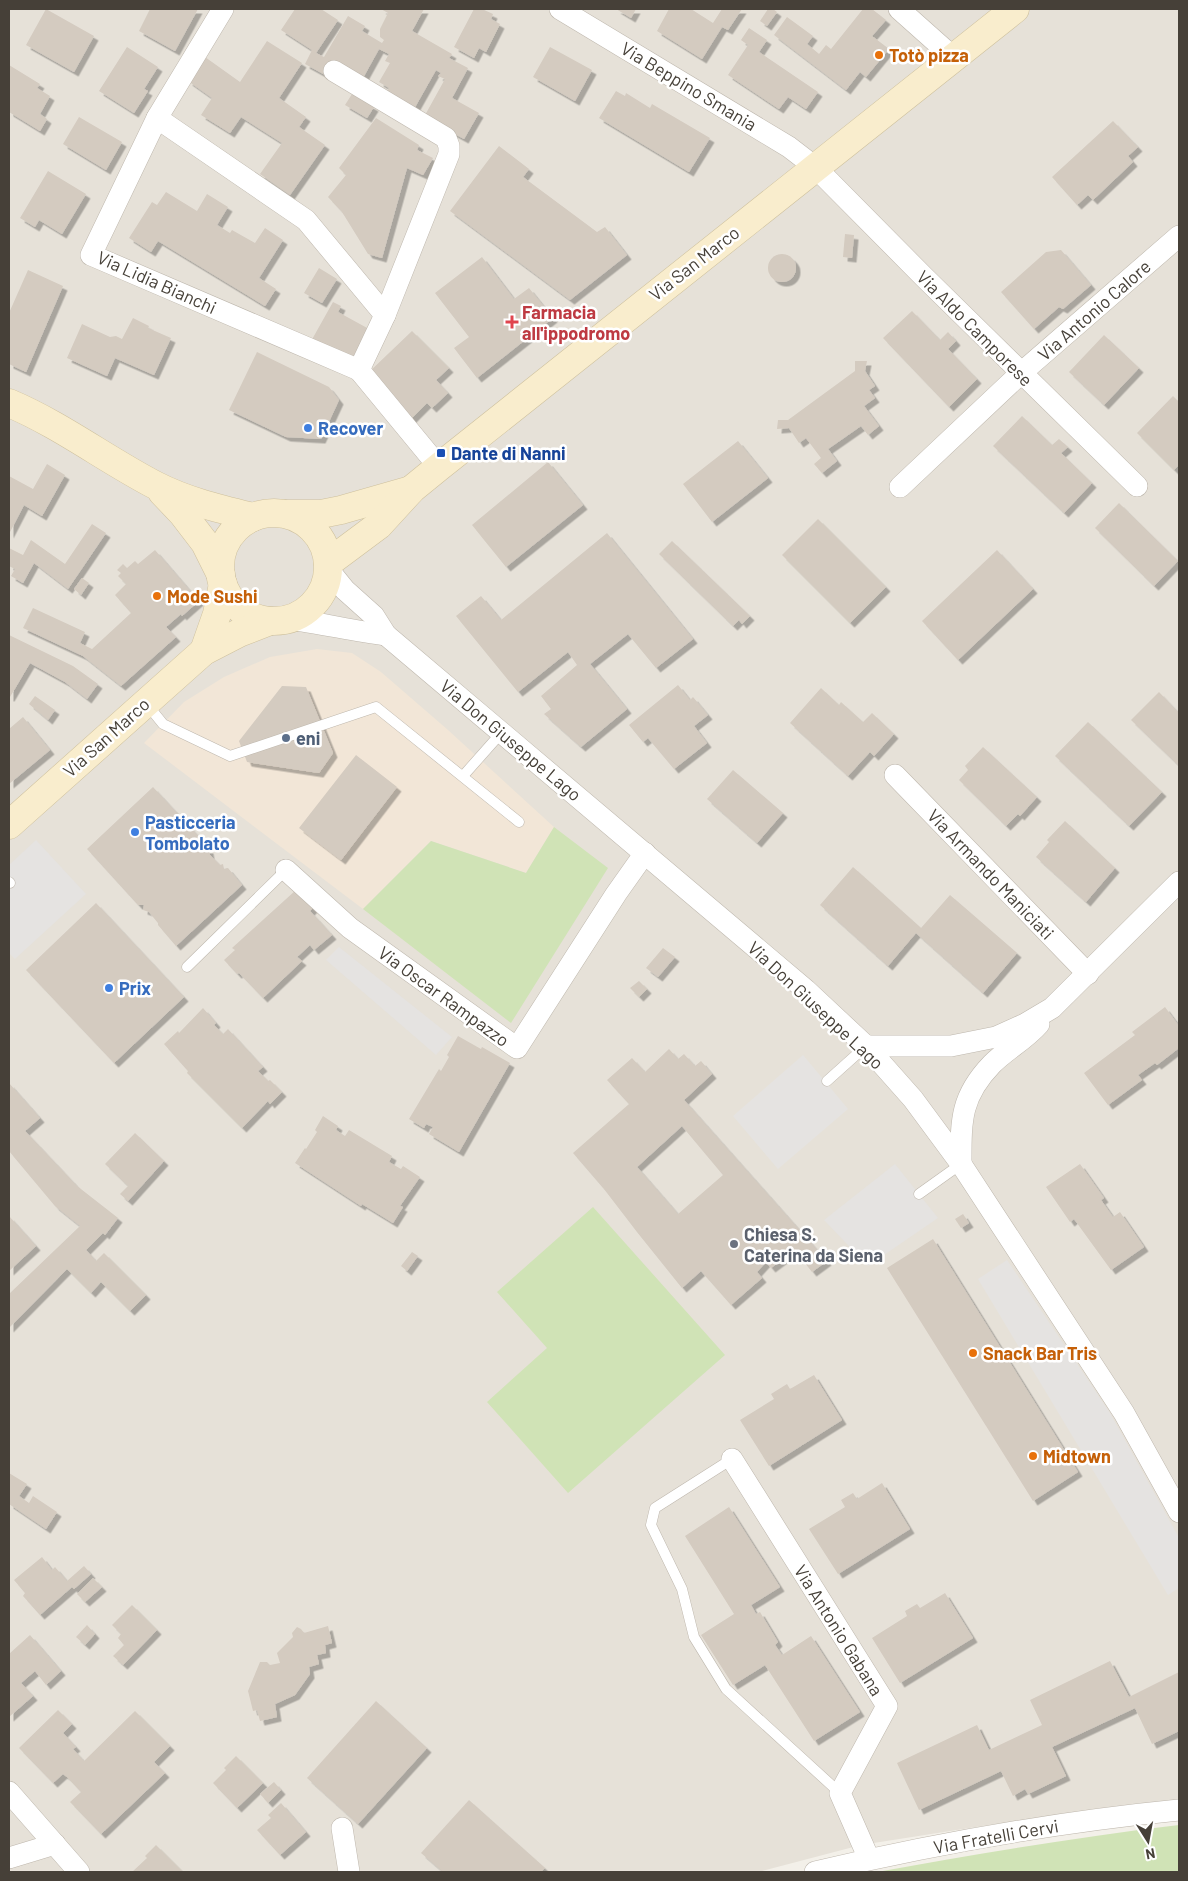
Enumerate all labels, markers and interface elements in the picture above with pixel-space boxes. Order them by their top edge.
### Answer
street label: Via Beppino Smania [617,37,761,135]
place label: Totò pizza [889,44,969,66]
marker: Totò pizza [873,49,885,61]
street label: Via San Marco [644,221,744,305]
street label: Via Lidia Bianchi [94,246,220,318]
street label: Via Antonio Calore [1033,255,1155,365]
street label: Via Aldo Camporese [912,265,1038,391]
place label: Farmacia all'ippodromo [522,301,630,344]
marker: Farmacia all'ippodromo [506,316,518,328]
place label: Recover [318,417,383,439]
marker: Recover [302,422,314,434]
place label: Dante di Nanni [451,442,566,464]
marker: Dante di Nanni [435,447,447,459]
place label: Mode Sushi [167,585,258,607]
marker: Mode Sushi [151,590,163,602]
street label: Via Don Giuseppe Lago [436,675,586,805]
street label: Via San Marco [58,692,154,782]
place label: eni [296,727,320,749]
marker: eni [280,732,292,744]
street label: Via Armando Maniciati [923,804,1059,944]
place label: Pasticceria Tombolato [145,811,236,854]
marker: Pasticceria Tombolato [129,826,141,838]
street label: Via Don Giuseppe Lago [744,936,888,1074]
street label: Via Oscar Rampazzo [374,941,514,1051]
place label: Prix [119,977,151,999]
marker: Prix [103,982,115,994]
place label: Chiesa S. Caterina da Siena [744,1223,883,1266]
marker: Chiesa S. Caterina da Siena [728,1238,740,1250]
place label: Snack Bar Tris [983,1342,1097,1364]
marker: Snack Bar Tris [967,1347,979,1359]
place label: Midtown [1043,1445,1111,1467]
marker: Midtown [1027,1450,1039,1462]
street label: Via Antonio Gabana [790,1560,888,1700]
street label: Via Fratelli Cervi [932,1814,1060,1858]
north arrow [1123,1816,1173,1866]
text: N [1144,1845,1157,1863]

